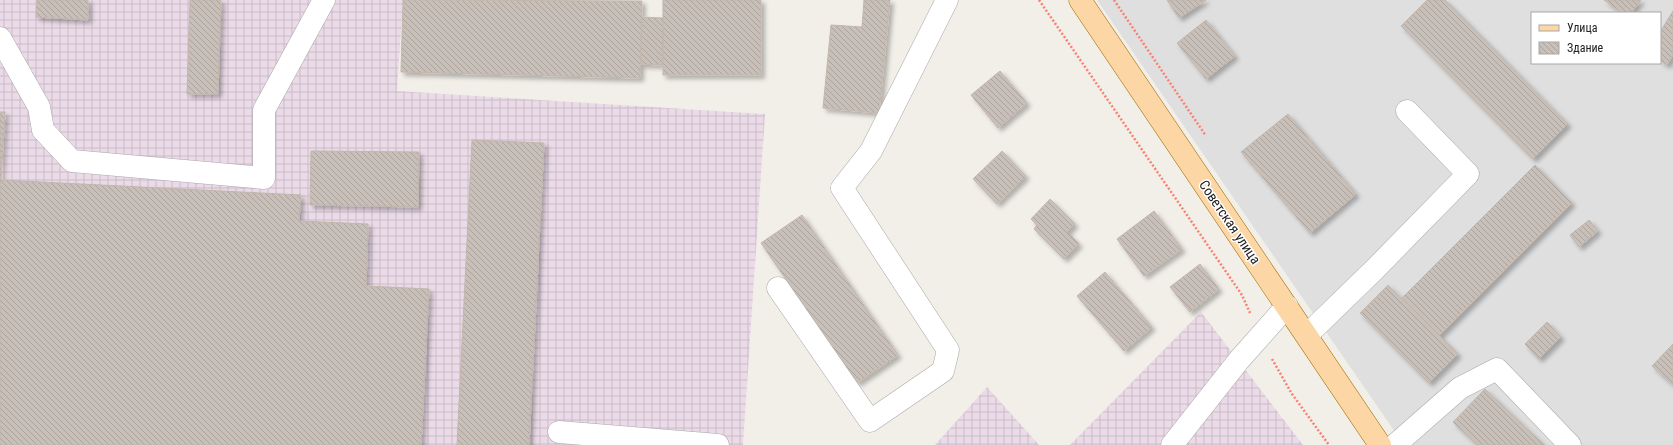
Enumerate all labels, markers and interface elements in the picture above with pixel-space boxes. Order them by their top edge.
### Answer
legend [1531,12,1661,64]
text: Улица [1567,21,1598,35]
text: Здание [1567,41,1604,55]
street label: Советская улица [1196,177,1264,267]

